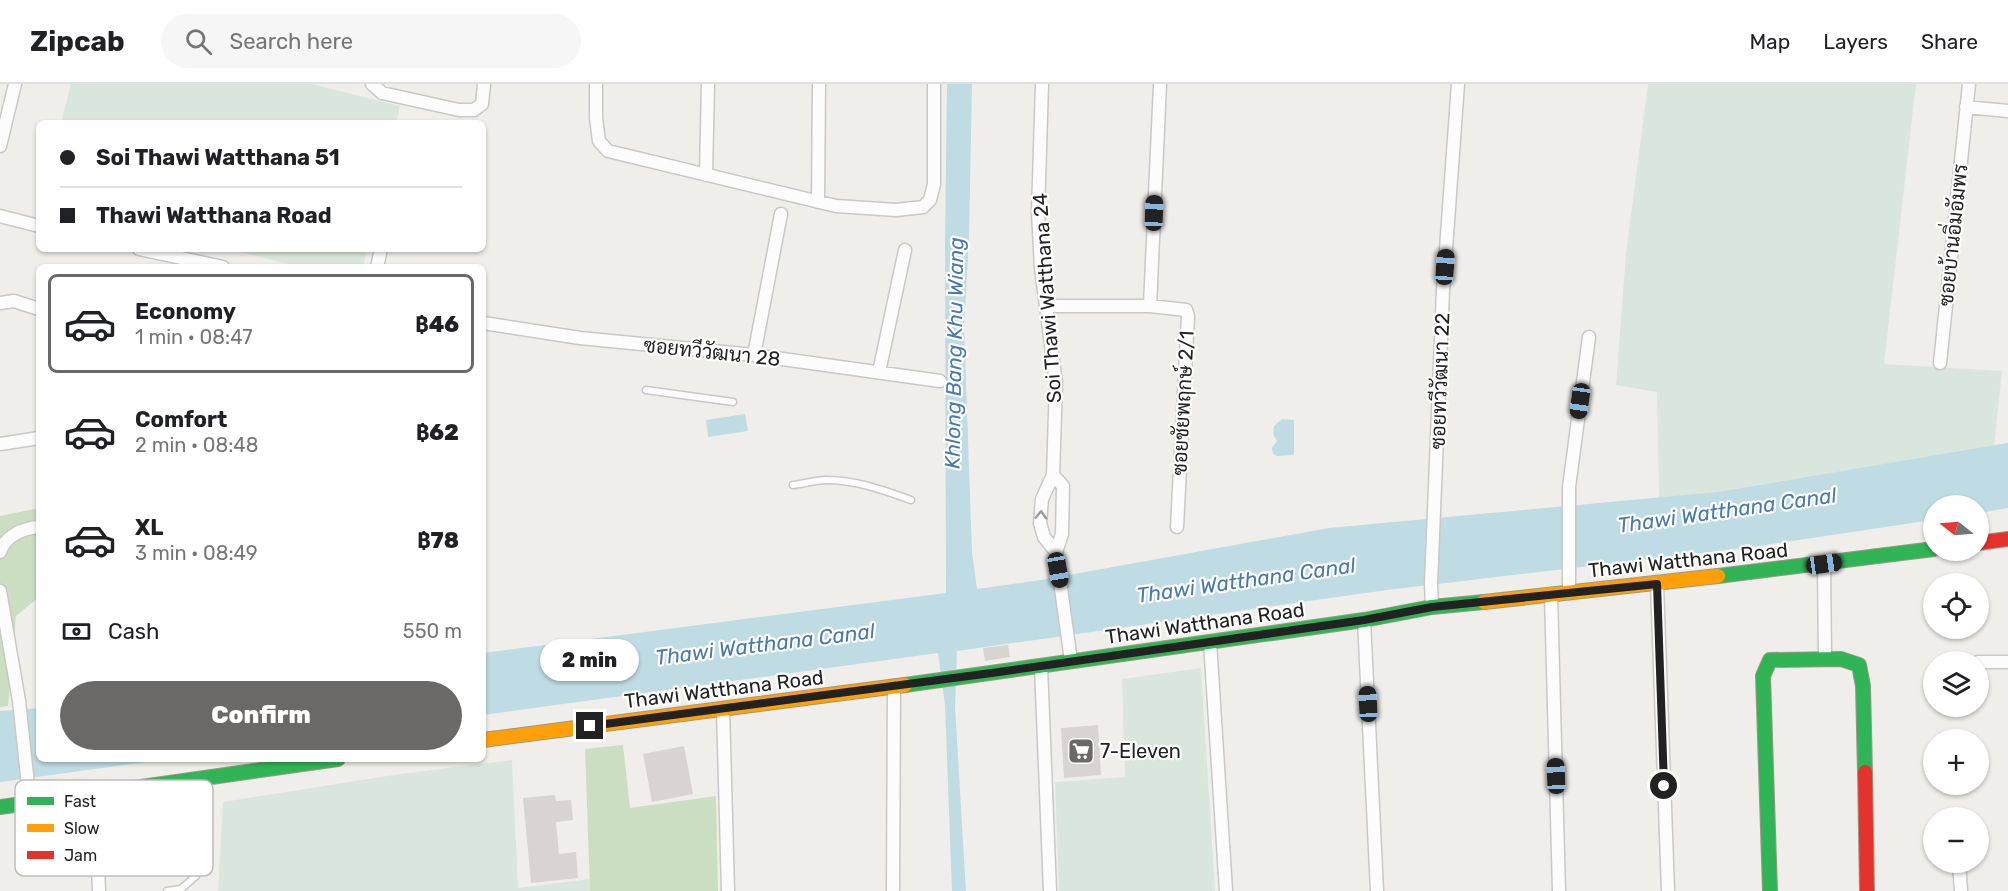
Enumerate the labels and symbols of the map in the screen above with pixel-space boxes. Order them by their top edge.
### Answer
street label: ซอยบ้านอิ่มอัมพร [1930,162,1972,307]
street label: Soi Thawi Watthana 24 [1028,192,1066,404]
car [1144,195,1164,231]
water label: Khlong Bang Khu Wiang [939,237,969,469]
car [1435,248,1455,286]
street label: ซอยทวีวัฒนา 22 [1425,312,1454,450]
street label: ซอยชัยพฤกษ์ 2/1 [1165,330,1199,476]
street label: ซอยทวีวัฒนา 28 [642,332,782,371]
car [1569,382,1591,420]
water label: Thawi Watthana Canal [1616,482,1839,538]
north arrow [1923,495,1989,561]
one-way arrow [1034,510,1047,519]
street label: Thawi Watthana Road [1587,538,1789,582]
car [1046,551,1070,589]
water label: Thawi Watthana Canal [1135,552,1358,608]
car [1805,553,1843,575]
street label: Thawi Watthana Road [1104,597,1306,649]
water label: Thawi Watthana Canal [654,618,877,670]
callout: 2 min [540,639,640,681]
street label: Thawi Watthana Road [623,665,825,713]
car [1358,686,1378,722]
route end [576,712,603,739]
supermarket icon: 7-Eleven [1066,736,1096,766]
place label: 7-Eleven [1100,739,1181,763]
car [1546,758,1566,794]
route start [1650,772,1677,799]
legend [15,780,213,876]
text: Fast [64,792,96,811]
text: Slow [64,819,100,838]
text: Jam [64,846,97,865]

